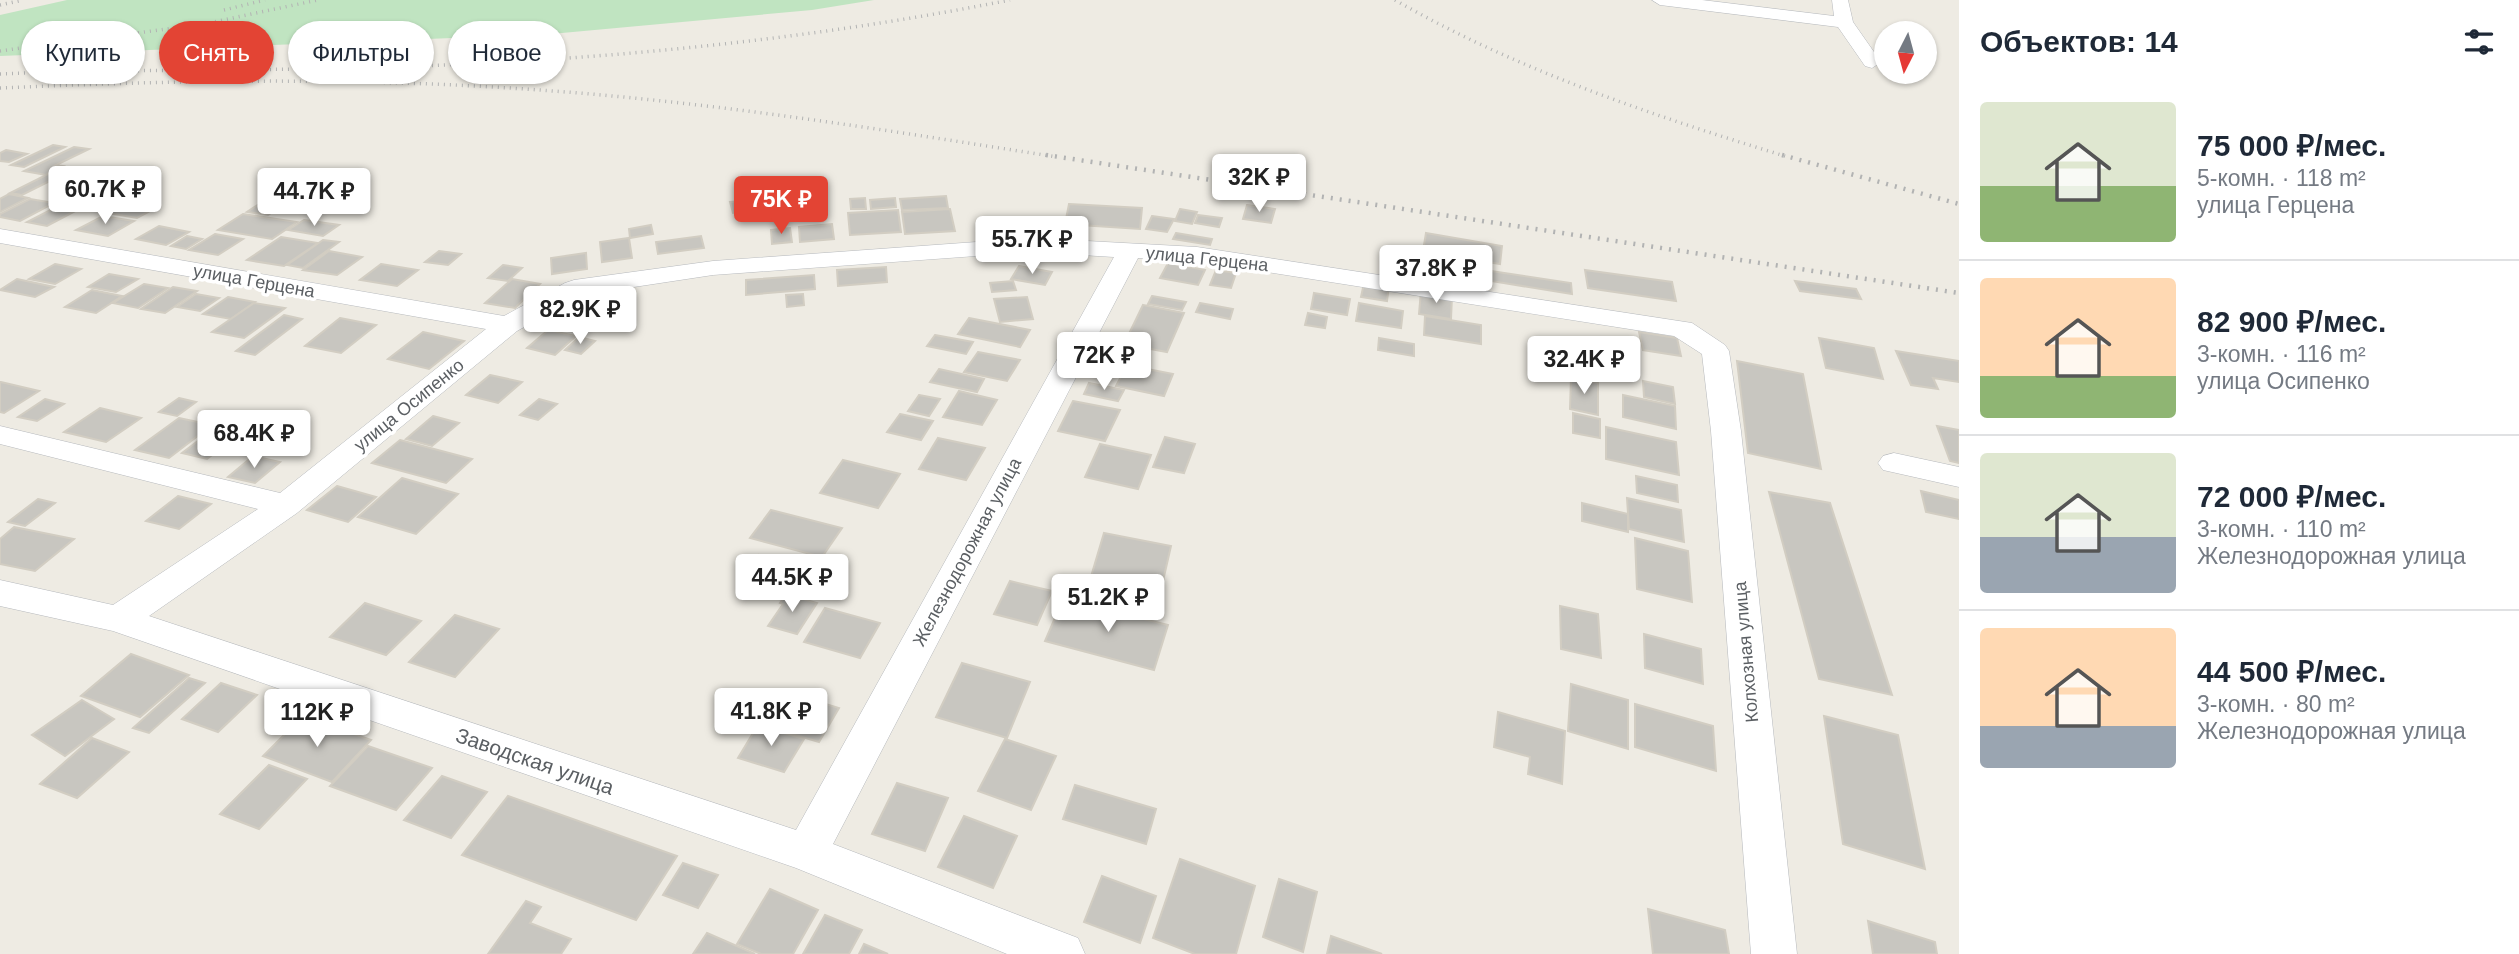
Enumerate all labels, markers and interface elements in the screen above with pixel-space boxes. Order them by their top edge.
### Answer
chip: Купить [21,21,145,84]
chip: Снять [159,21,274,84]
chip: Фильтры [288,21,434,84]
chip: Новое [448,21,566,84]
north arrow [1874,21,1937,84]
map controls [1874,21,1937,84]
icon: filters [2460,23,2498,61]
text: Объектов: 14 [1980,25,2178,58]
text: 75 000 ₽/мес. [2197,129,2386,162]
icon: home [2036,130,2120,214]
pin: 32K ₽ [1210,154,1308,214]
text: 32K ₽ [1228,164,1290,190]
text: 5-комн. · 118 m² [2197,165,2366,191]
pin: 60.7K ₽ [40,166,170,226]
pin: 44.7K ₽ [249,168,379,228]
text: 60.7K ₽ [64,176,146,202]
pin: 75K ₽ [732,176,830,236]
text: 44.7K ₽ [273,178,355,204]
text: 75K ₽ [750,186,812,212]
text: улица Герцена [2197,192,2354,218]
pin: 55.7K ₽ [967,216,1097,276]
text: 55.7K ₽ [991,226,1073,252]
street label: улица Герцена [1145,243,1270,275]
pin: 37.8K ₽ [1371,246,1501,305]
text: 37.8K ₽ [1395,255,1477,281]
street label: улица Герцена [192,260,317,302]
pin: 82.9K ₽ [515,286,645,346]
text: 82.9K ₽ [539,296,621,322]
text: 82 900 ₽/мес. [2197,305,2386,338]
icon: home [2036,306,2120,390]
pin: 72K ₽ [1055,332,1153,392]
pin: 32.4K ₽ [1519,336,1649,396]
text: 3-комн. · 116 m² [2197,341,2366,367]
text: 72K ₽ [1073,342,1135,368]
text: 32.4K ₽ [1543,346,1625,372]
street label: улица Осипенко [350,355,468,455]
text: улица Осипенко [2197,368,2370,394]
pin: 68.4K ₽ [189,410,319,470]
text: 68.4K ₽ [213,420,295,446]
street label: Железнодорожная улица [909,454,1026,650]
text: 72 000 ₽/мес. [2197,480,2386,513]
icon: home [2036,481,2120,565]
text: 3-комн. · 110 m² [2197,516,2366,542]
text: Железнодорожная улица [2197,543,2466,569]
pin: 44.5K ₽ [727,554,857,614]
text: 44.5K ₽ [751,564,833,590]
pin: 51.2K ₽ [1043,574,1173,634]
street label: Колхозная улица [1730,580,1762,723]
text: 51.2K ₽ [1067,584,1149,610]
text: 44 500 ₽/мес. [2197,655,2386,688]
icon: home [2036,656,2120,740]
pin: 41.8K ₽ [706,688,836,748]
pin: 112K ₽ [260,690,374,749]
text: 3-комн. · 80 m² [2197,691,2355,717]
text: 41.8K ₽ [730,698,812,724]
text: 112K ₽ [280,699,354,725]
text: Железнодорожная улица [2197,718,2466,744]
street label: Заводская улица [453,723,617,799]

